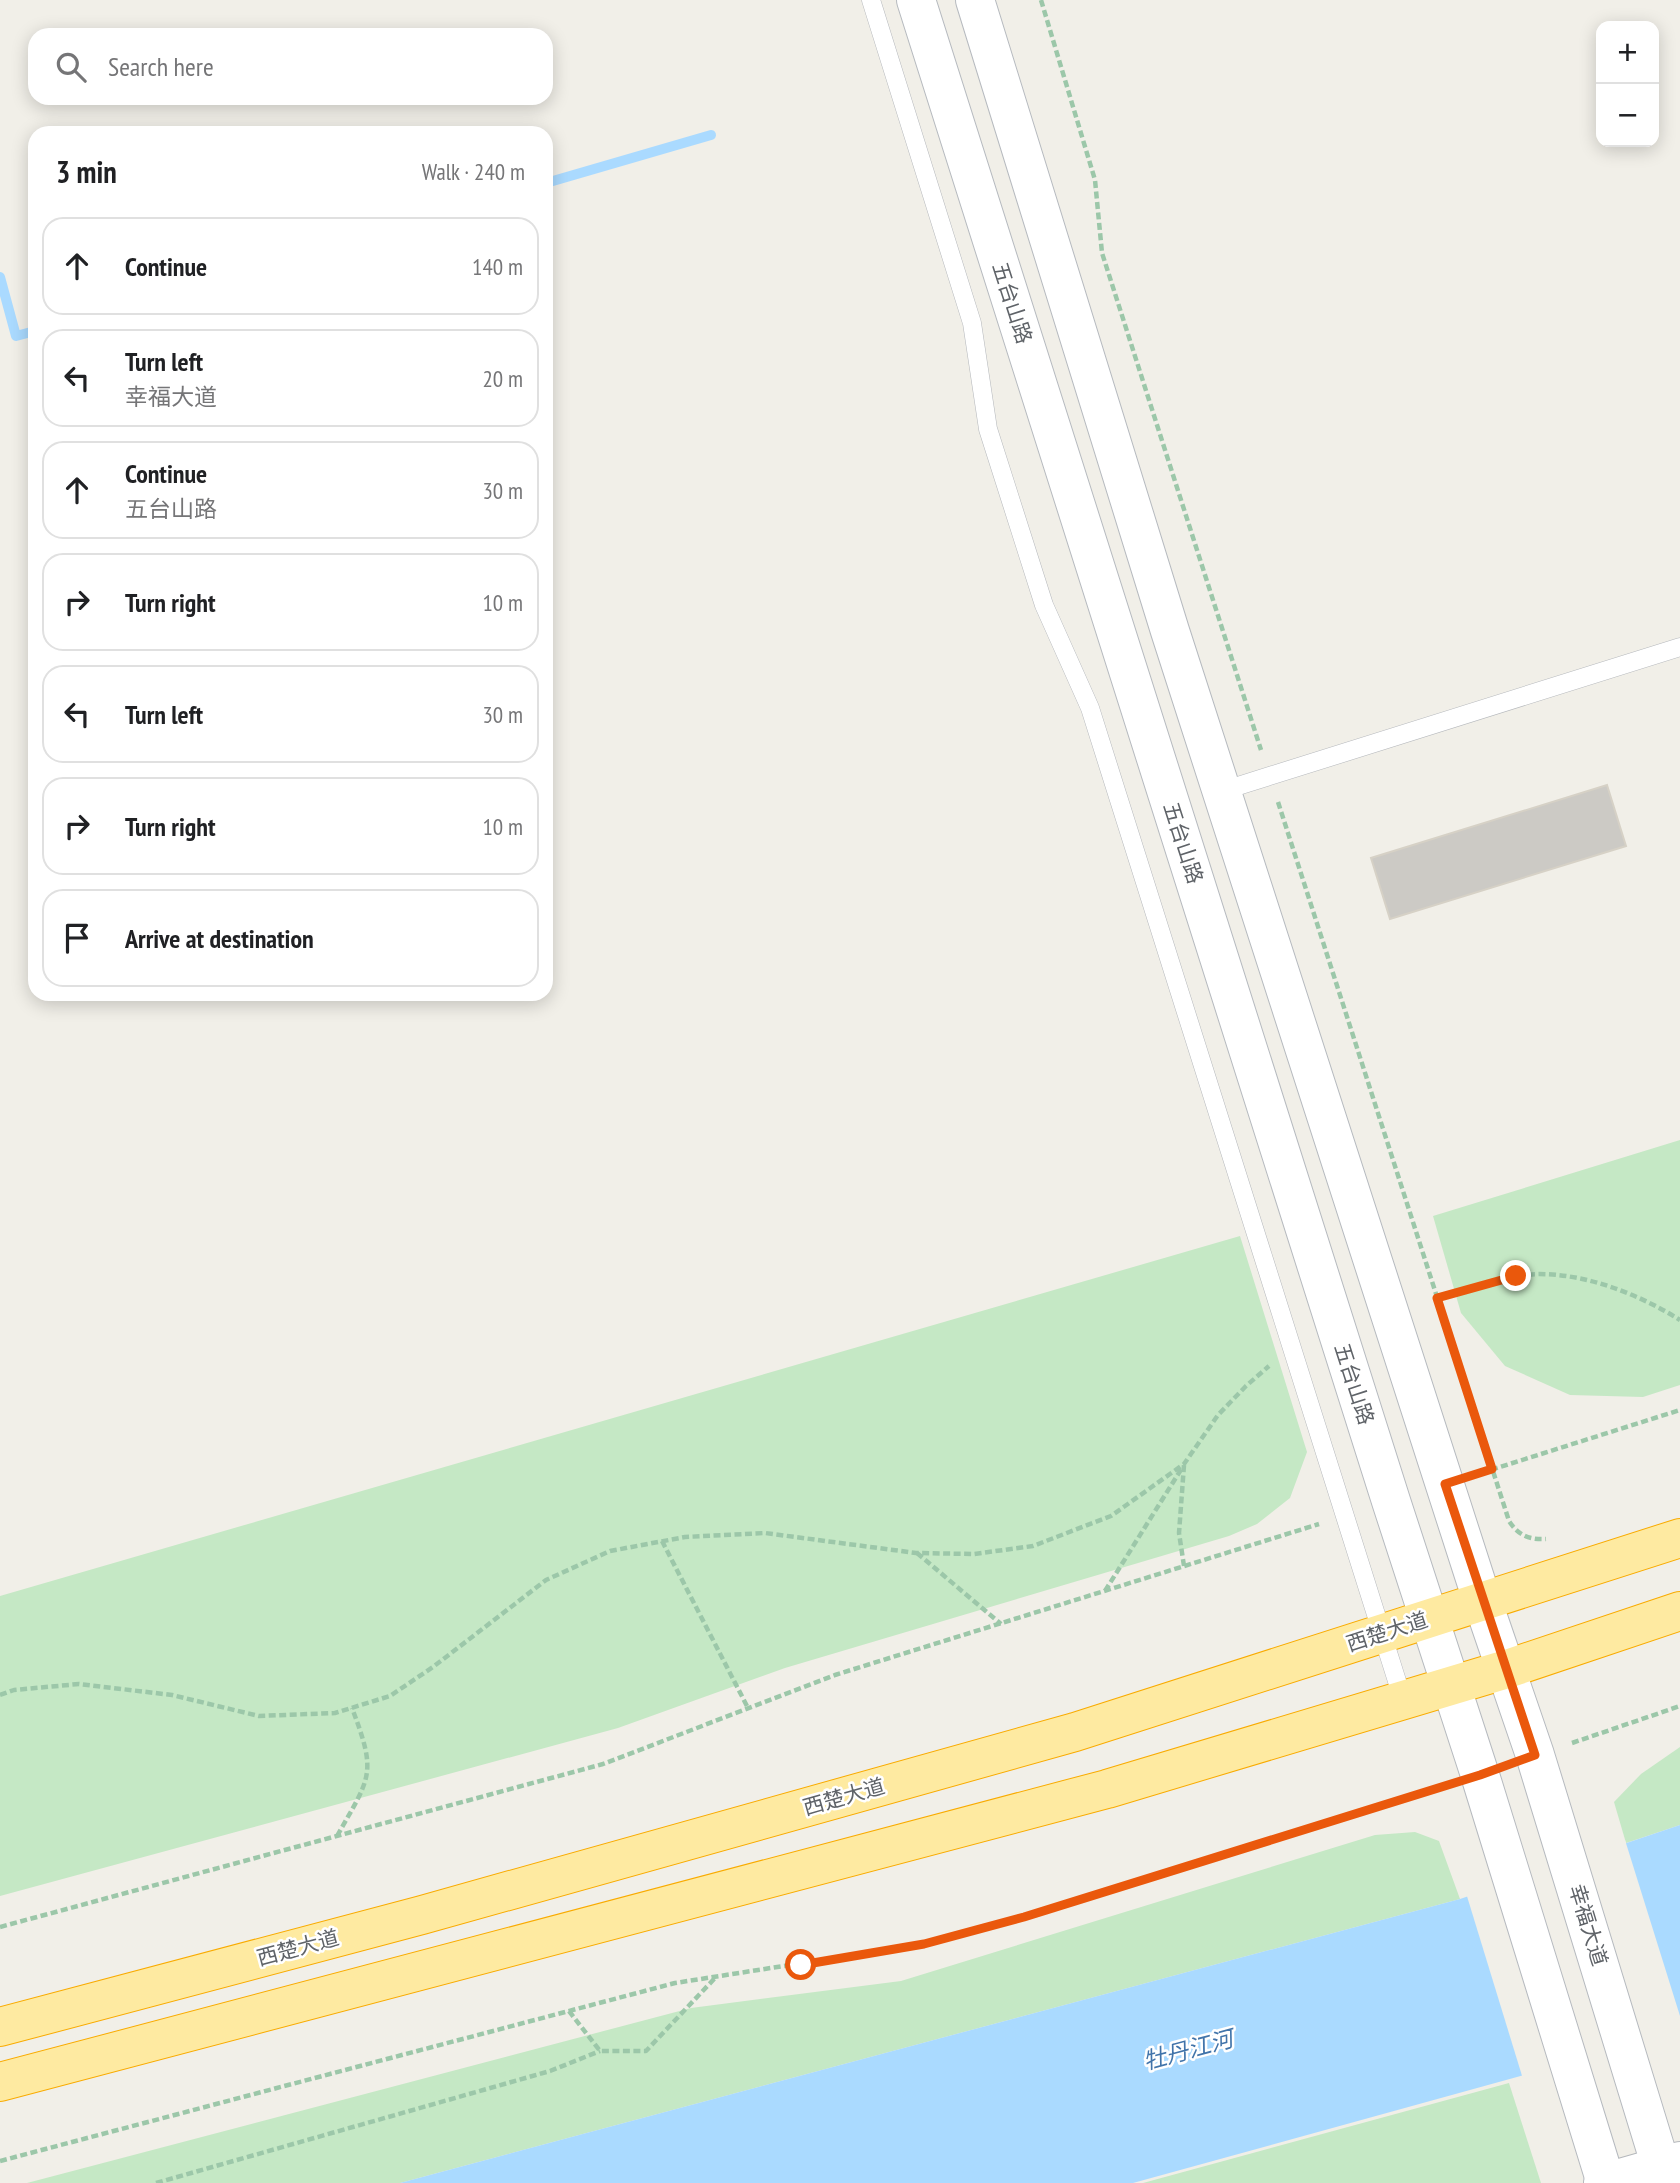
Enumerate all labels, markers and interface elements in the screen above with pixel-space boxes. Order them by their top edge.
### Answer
map controls [1596,21,1659,147]
button: + [1596,21,1659,84]
search box [28,28,553,105]
icon: search [52,48,90,86]
text: Search here [108,50,214,83]
button: − [1596,84,1659,147]
text: 3 min [56,152,117,191]
text: Walk · 240 m [422,157,525,186]
icon: ahead [58,247,96,285]
text: Continue [125,250,207,283]
text: 140 m [472,252,523,281]
street label: 五台山路 [987,259,1038,347]
text: Turn left [125,345,203,378]
icon: left [58,359,96,397]
text: 20 m [482,364,523,393]
text: 幸福大道 [125,382,217,411]
text: Continue [125,457,207,490]
icon: ahead [58,471,96,509]
text: 30 m [482,476,523,505]
text: 五台山路 [125,494,217,523]
icon: right [58,583,96,621]
text: Turn right [125,586,216,619]
text: 10 m [482,588,523,617]
icon: left [58,695,96,733]
text: Turn left [125,698,203,731]
text: 30 m [482,700,523,729]
street label: 五台山路 [1158,799,1209,887]
icon: right [58,807,96,845]
text: Turn right [125,810,216,843]
text: 10 m [482,812,523,841]
icon: arrive [58,919,96,957]
text: Arrive at destination [125,922,314,955]
route end [1500,1260,1531,1291]
street label: 五台山路 [1329,1340,1380,1428]
street label: 西楚大道 [1343,1606,1431,1657]
street label: 西楚大道 [800,1772,888,1821]
street label: 幸福大道 [1563,1881,1614,1969]
street label: 西楚大道 [254,1924,342,1971]
route start [785,1949,816,1980]
water label: 牡丹江河 [1140,2023,1240,2075]

